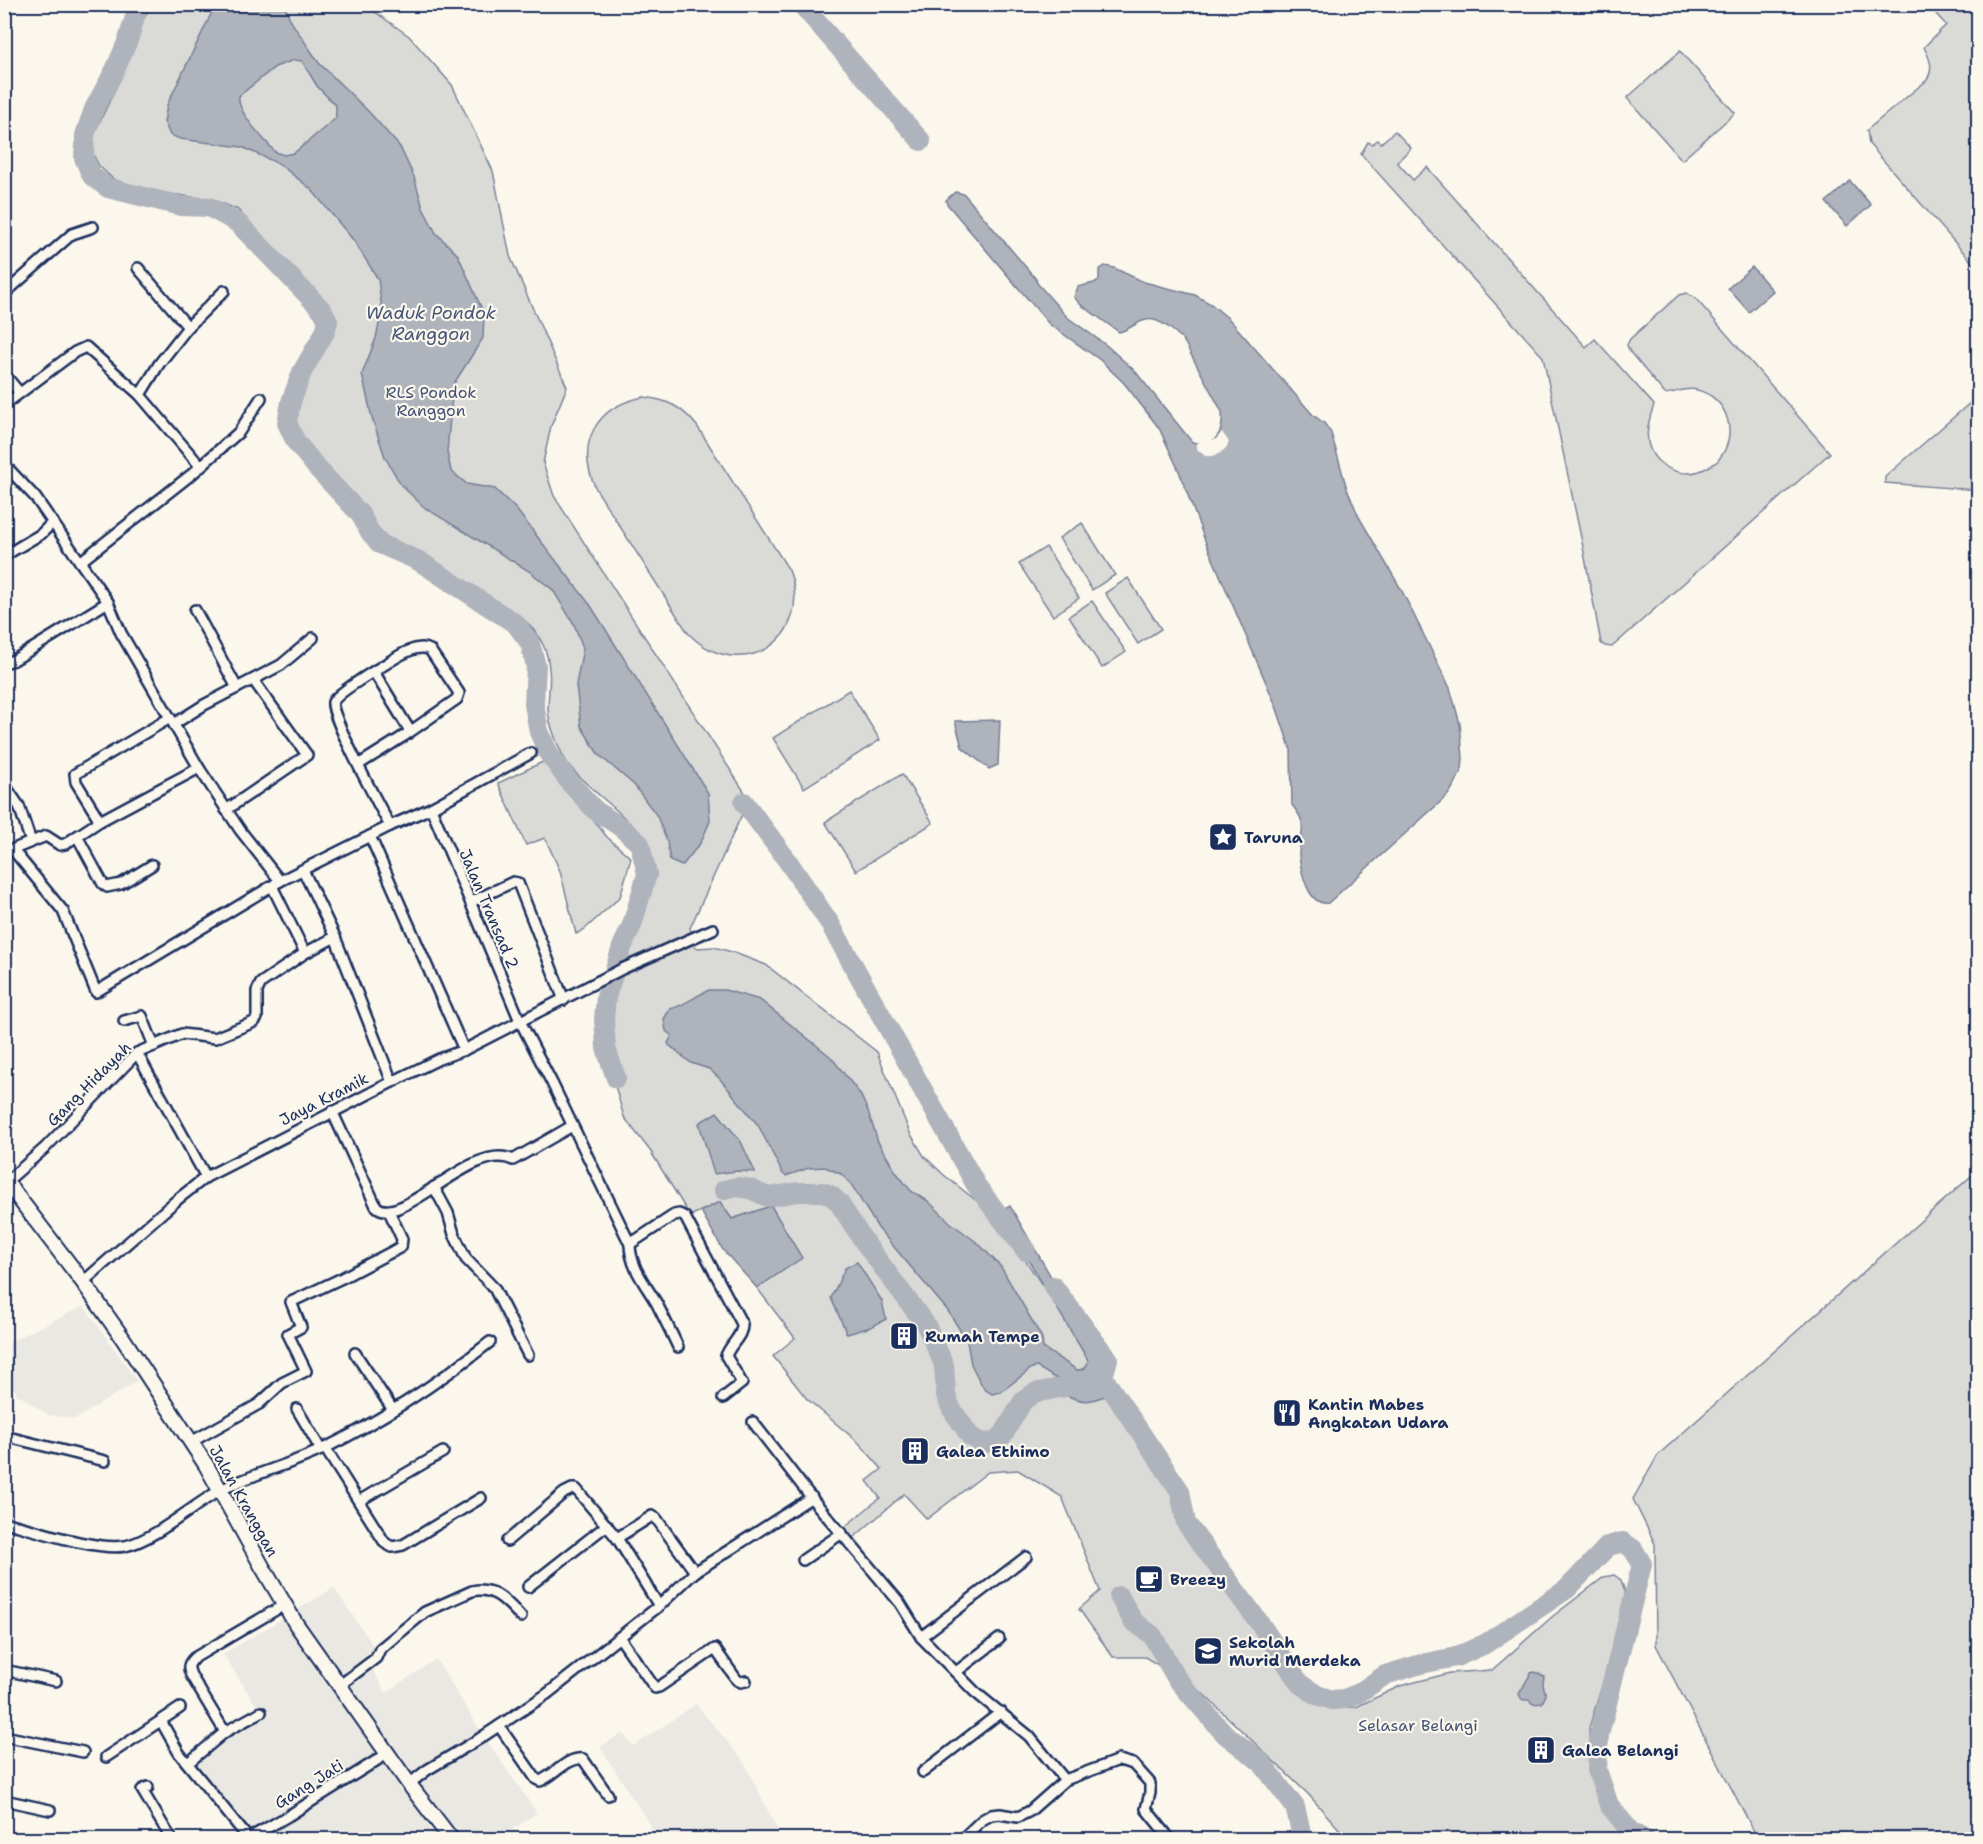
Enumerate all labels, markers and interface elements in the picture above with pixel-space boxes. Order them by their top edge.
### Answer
water label: Waduk Pondok Ranggon [366,301,497,346]
park label: RLS Pondok Ranggon [386,382,476,421]
place icon: Taruna [1207,821,1239,853]
place label: Taruna [1244,827,1303,848]
street label: Jalan Transad 2 [454,846,524,972]
street label: Gang Hidayah [42,1037,136,1131]
street label: Jaya Kramik [276,1068,372,1130]
building icon: Rumah Tempe [888,1320,920,1352]
place label: Rumah Tempe [925,1326,1040,1347]
place label: Kantin Mabes Angkatan Udara [1308,1394,1449,1433]
restaurant icon: Kantin Mabes Angkatan Udara [1271,1397,1303,1429]
building icon: Galea Ethimo [899,1435,931,1467]
place label: Galea Ethimo [936,1441,1050,1462]
street label: Jalan Kranggan [205,1442,283,1561]
cafe icon: Breezy [1133,1563,1165,1595]
place label: Breezy [1170,1569,1226,1590]
place label: Sekolah Murid Merdeka [1229,1632,1361,1671]
school or university icon: Sekolah Murid Merdeka [1192,1635,1224,1667]
park label: Selasar Belangi [1358,1715,1478,1736]
building icon: Galea Belangi [1525,1734,1557,1766]
place label: Galea Belangi [1562,1740,1679,1761]
street label: Gang Jati [271,1755,347,1813]

